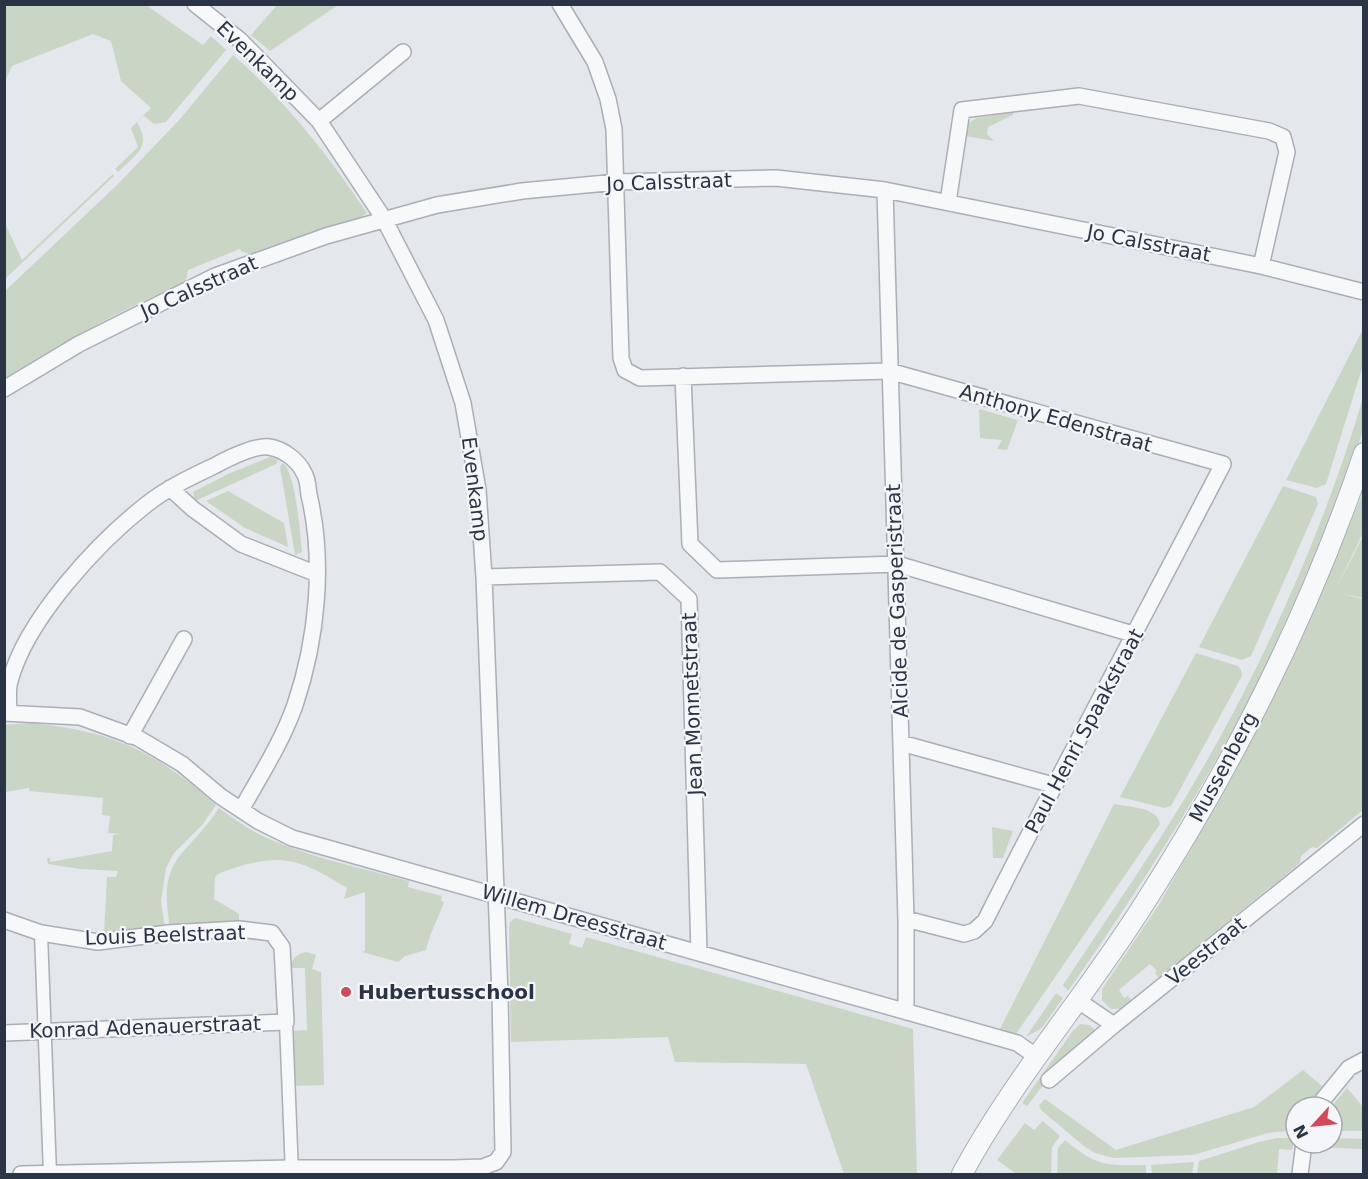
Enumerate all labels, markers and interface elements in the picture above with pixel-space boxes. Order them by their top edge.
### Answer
street label: Evenkamp [212,16,304,106]
street label: Jo Calsstraat [604,168,732,196]
street label: Jo Calsstraat [1083,219,1213,267]
street label: Jo Calsstraat [135,250,261,324]
street label: Anthony Edenstraat [957,379,1155,457]
street label: Evenkamp [457,435,493,543]
street label: Alcide de Gasperistraat [881,483,913,718]
street label: Jean Monnetstraat [677,612,707,798]
street label: Paul Henri Spaakstraat [1020,624,1148,838]
street label: Mussenberg [1184,708,1262,826]
street label: Willem Dreesstraat [479,879,669,955]
street label: Veestraat [1161,912,1251,990]
street label: Louis Beelstraat [84,920,246,950]
place label: Hubertusschool [358,980,535,1004]
marker: Hubertusschool [339,985,353,999]
street label: Konrad Adenauerstraat [29,1011,261,1043]
north arrow [1284,1095,1344,1155]
text: N [1290,1121,1313,1142]

